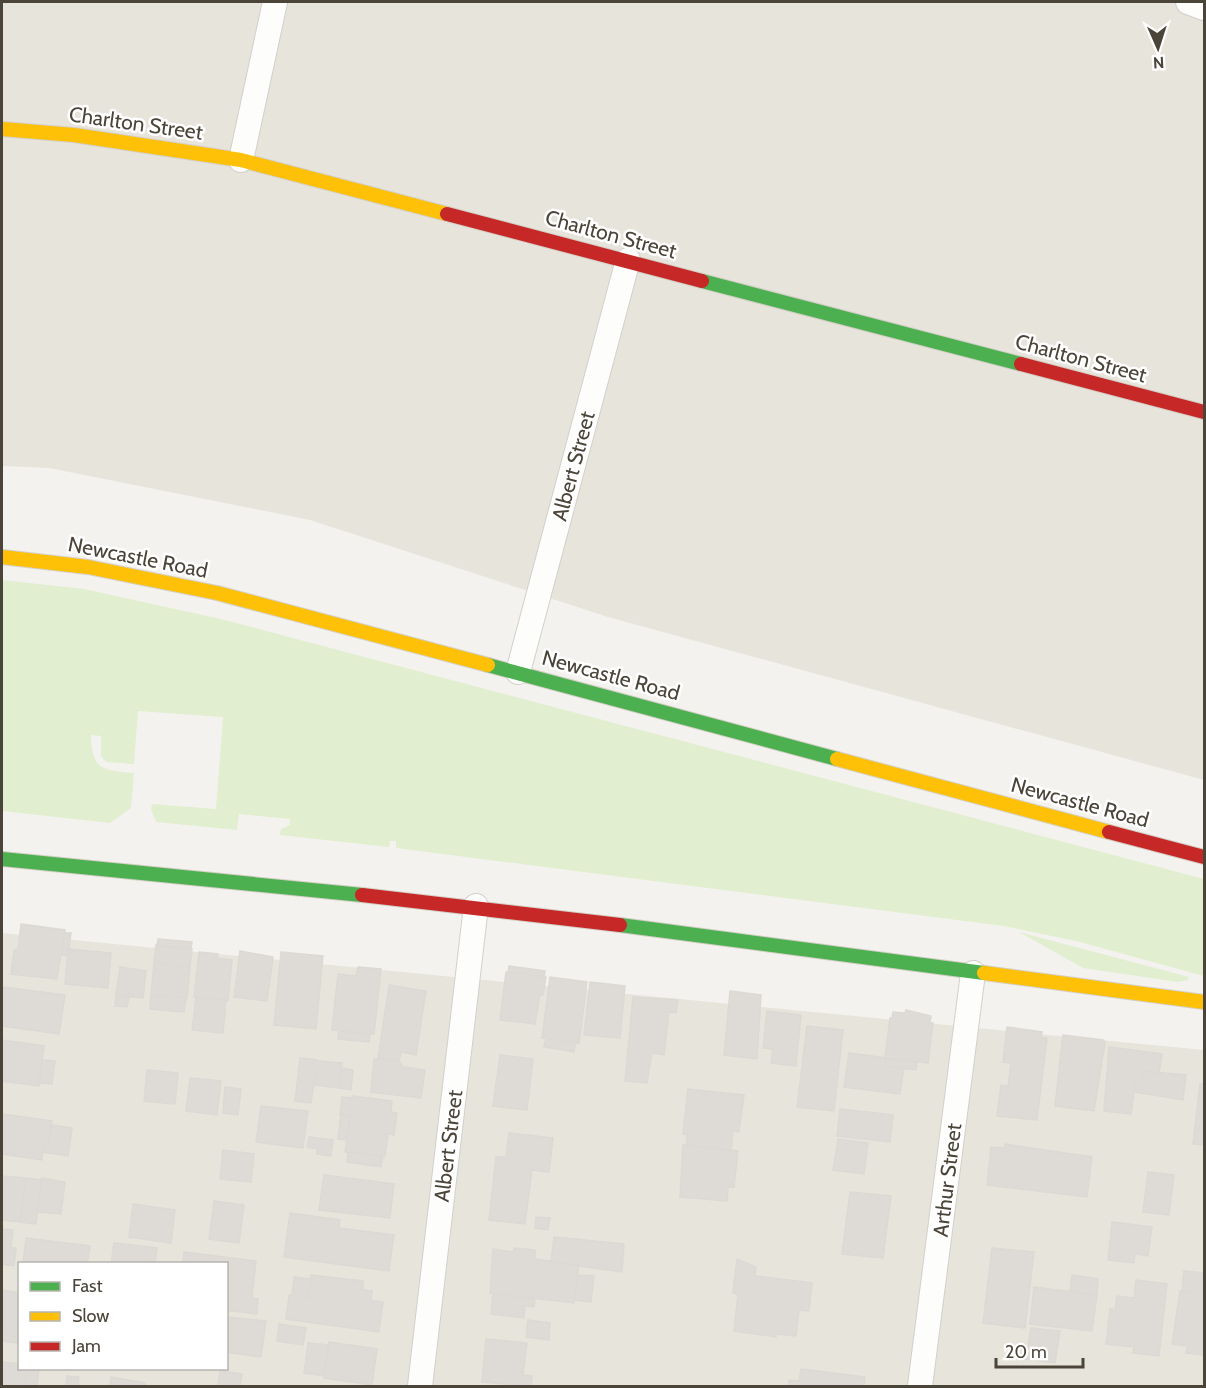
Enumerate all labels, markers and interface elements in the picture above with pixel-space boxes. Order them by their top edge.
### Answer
north arrow [1128,18,1188,78]
text: N [1153,53,1165,72]
street label: Charlton Street [67,101,205,145]
street label: Charlton Street [543,204,679,264]
street label: Charlton Street [1013,328,1149,388]
street label: Albert Street [546,408,600,524]
street label: Newcastle Road [66,531,210,583]
street label: Newcastle Road [539,645,683,705]
street label: Newcastle Road [1008,772,1152,832]
street label: Albert Street [429,1089,467,1203]
street label: Arthur Street [928,1122,966,1238]
legend [18,1262,228,1370]
text: Fast [72,1275,103,1297]
text: Slow [72,1305,109,1327]
scale bar [996,1331,1083,1369]
text: Jam [71,1335,101,1357]
text: 20 m [1005,1341,1047,1363]

